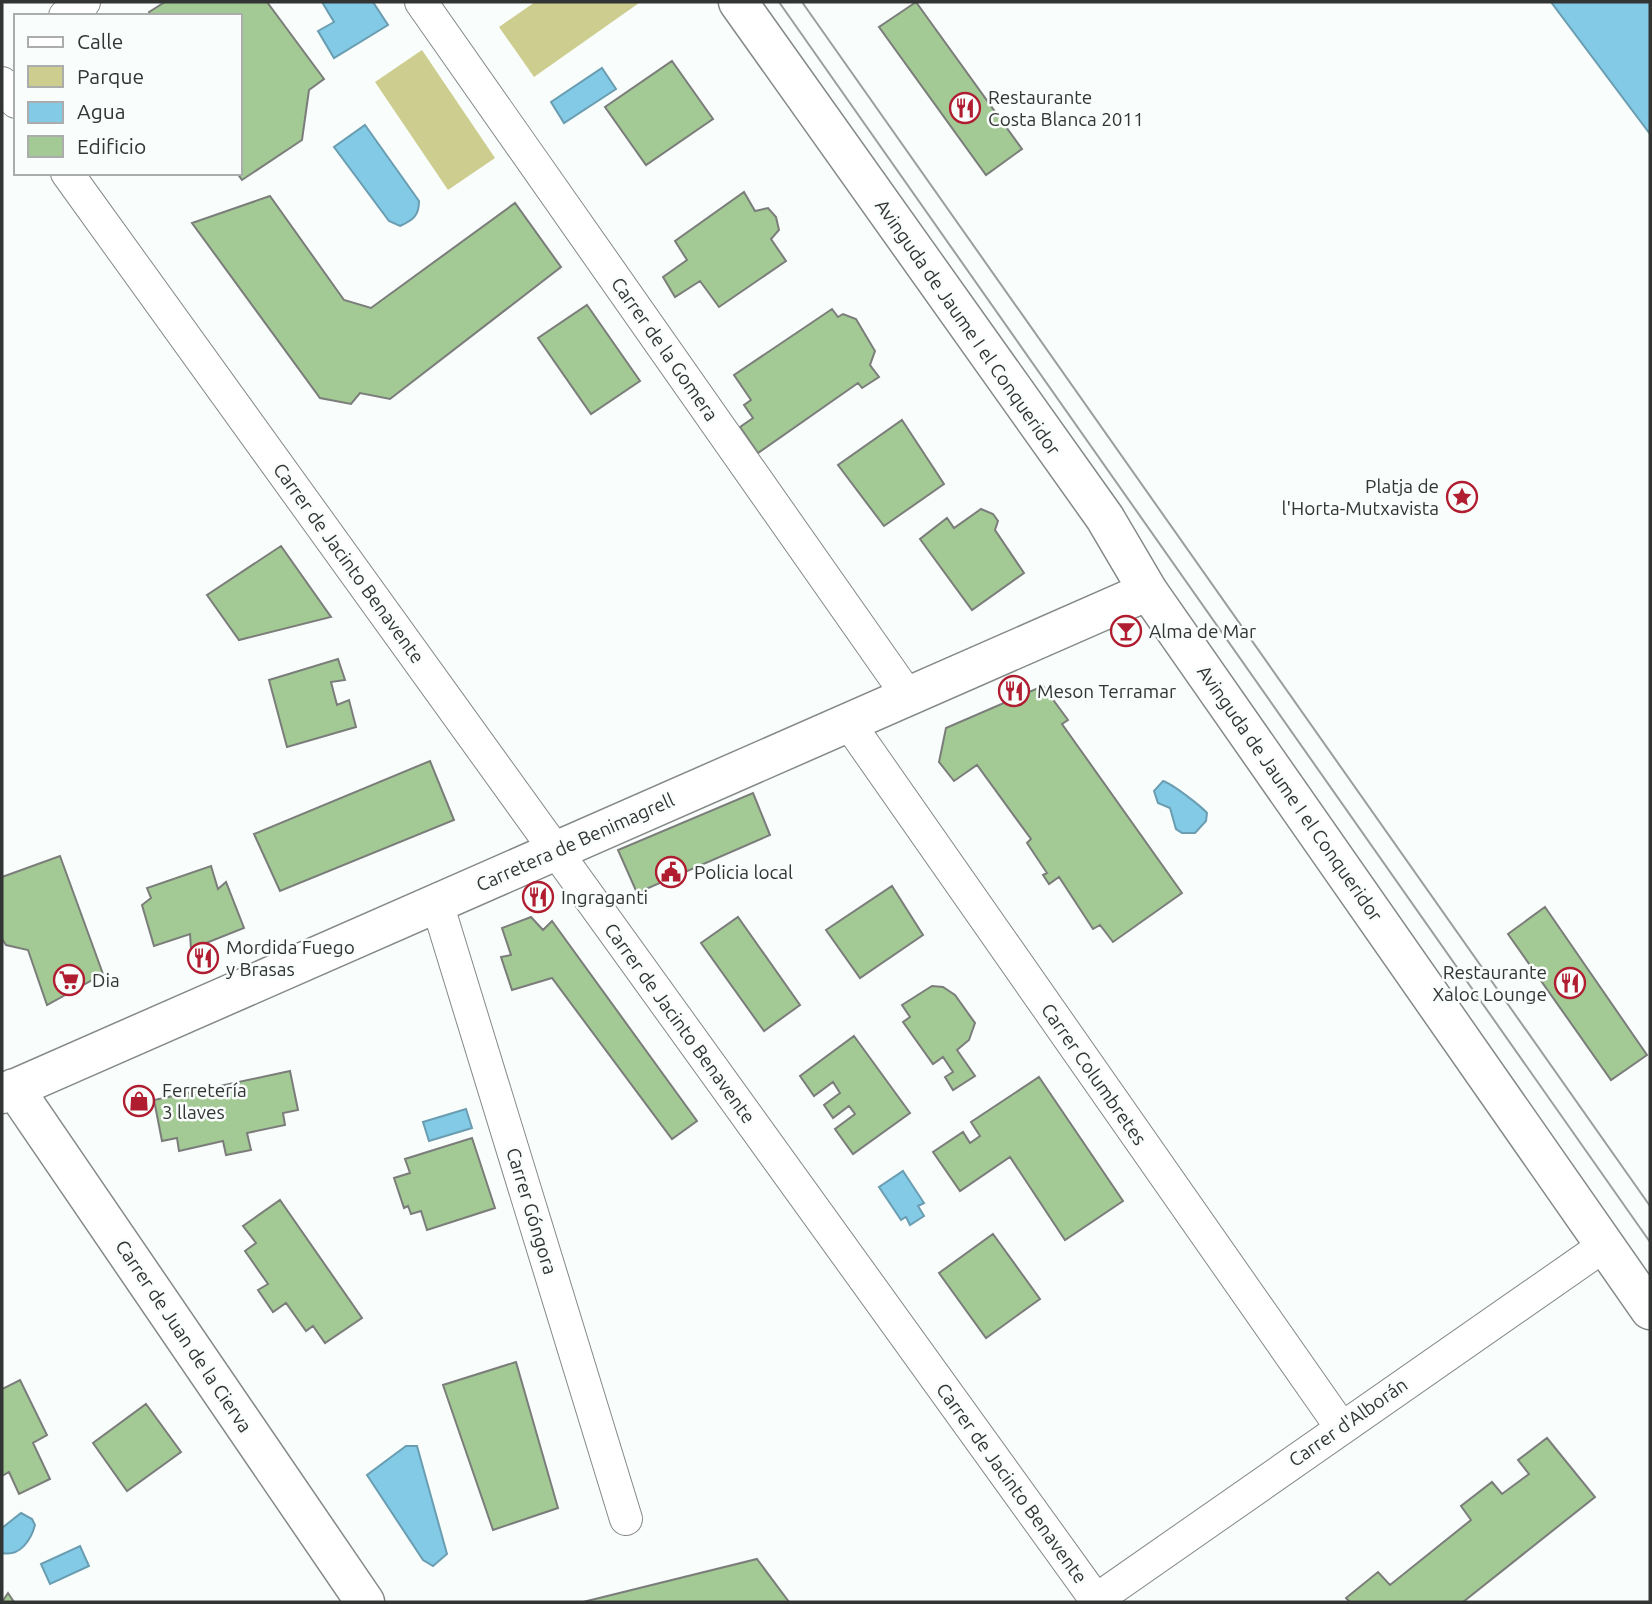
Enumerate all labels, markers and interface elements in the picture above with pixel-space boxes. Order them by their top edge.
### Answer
legend [14,14,242,175]
text: Calle [77,29,123,53]
text: Parque [77,64,144,88]
place label: Restaurante Costa Blanca 2011 [988,86,1144,130]
restaurant icon: Restaurante Costa Blanca 2011 [948,91,982,125]
text: Agua [77,99,126,123]
text: Edificio [77,134,146,158]
street label: Avinguda de Jaume I el Conqueridor [871,195,1065,459]
street label: Carrer de la Gomera [607,273,723,425]
street label: Carrer de Jacinto Benavente [269,459,429,667]
place label: Platja de l'Horta-Mutxavista [1281,475,1439,519]
place icon: Platja de l'Horta-Mutxavista [1445,480,1479,514]
bar icon: Alma de Mar [1109,614,1143,648]
place label: Alma de Mar [1149,620,1256,642]
street label: Avinguda de Jaume I el Conqueridor [1193,661,1387,925]
restaurant icon: Meson Terramar [997,674,1031,708]
place label: Meson Terramar [1037,680,1176,702]
street label: Carretera de Benimagrell [473,788,677,896]
public building icon: Policia local [654,855,688,889]
place label: Policia local [694,861,793,883]
restaurant icon: Ingraganti [521,880,555,914]
place label: Ingraganti [561,886,648,908]
street label: Carrer de Jacinto Benavente [600,919,760,1127]
place label: Mordida Fuego y Brasas [226,936,355,980]
restaurant icon: Mordida Fuego y Brasas [186,941,220,975]
place label: Restaurante Xaloc Lounge [1432,961,1547,1005]
supermarket icon: Dia [52,963,86,997]
restaurant icon: Restaurante Xaloc Lounge [1553,966,1587,1000]
place label: Dia [92,969,120,991]
street label: Carrer Columbretes [1037,999,1151,1149]
place label: Ferretería 3 llaves [162,1079,247,1123]
shop icon: Ferretería 3 llaves [122,1084,156,1118]
street label: Carrer Góngora [502,1145,562,1277]
street label: Carrer de Juan de la Cierva [111,1236,257,1436]
street label: Carrer d'Alborán [1284,1373,1412,1471]
street label: Carrer de Jacinto Benavente [932,1379,1092,1587]

